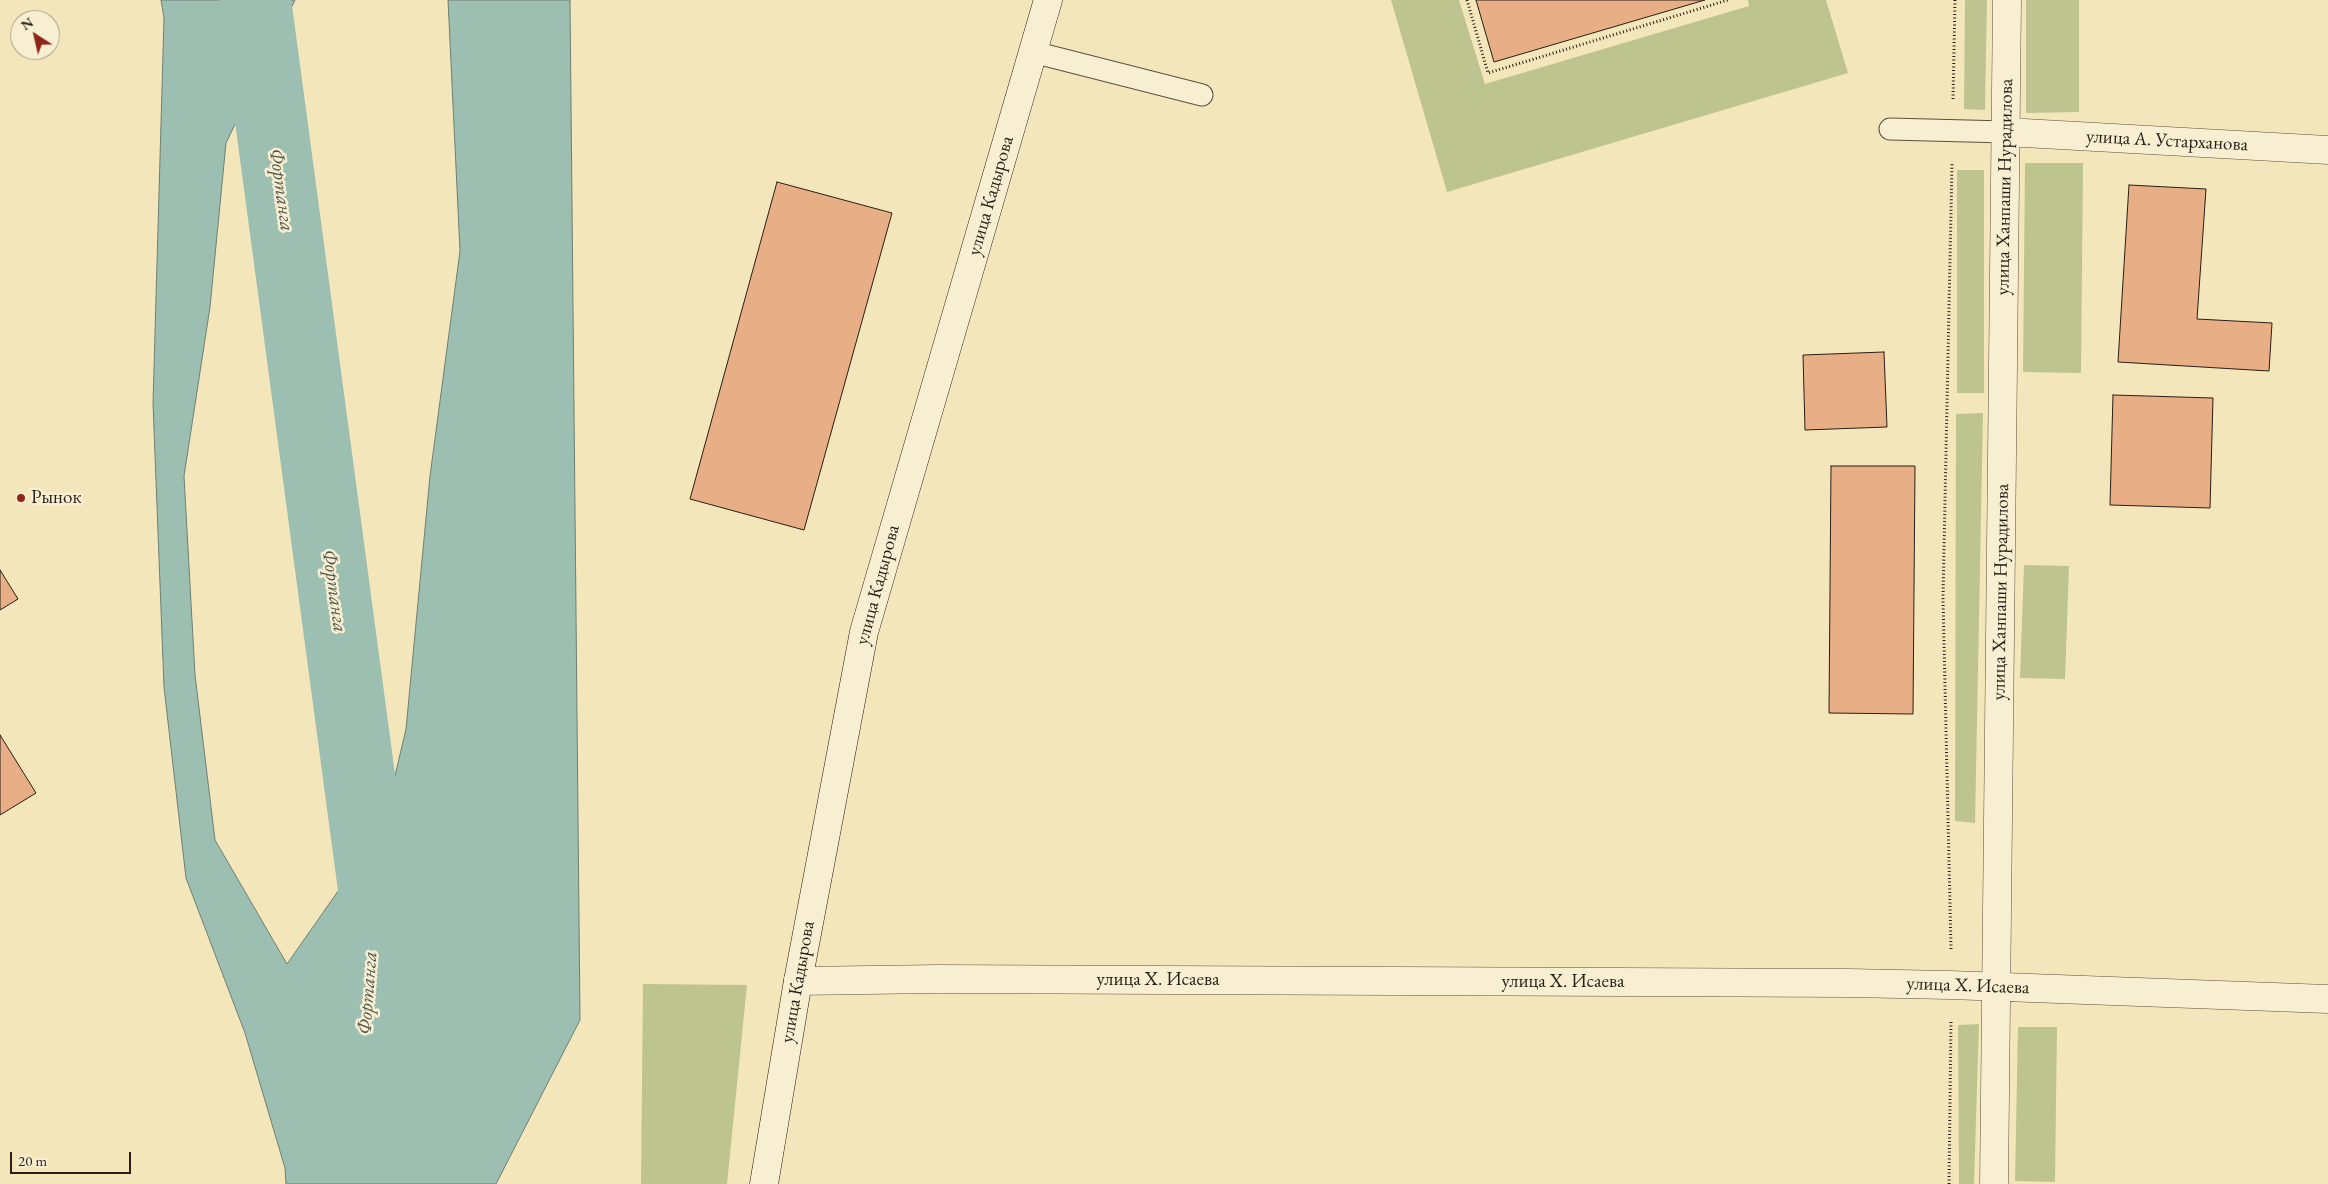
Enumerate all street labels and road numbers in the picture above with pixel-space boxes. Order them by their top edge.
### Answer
street label: улица Ханпаши Нурадилова [1992,78,2018,296]
street label: улица А. Устарханова [2085,125,2249,157]
street label: улица Кадырова [963,134,1019,258]
street label: улица Ханпаши Нурадилова [1988,483,2014,701]
street label: улица Кадырова [851,522,905,648]
street label: улица Кадырова [776,919,820,1045]
street label: улица Х. Исаева [1096,969,1220,991]
street label: улица Х. Исаева [1501,971,1625,993]
street label: улица Х. Исаева [1906,972,2030,1000]

